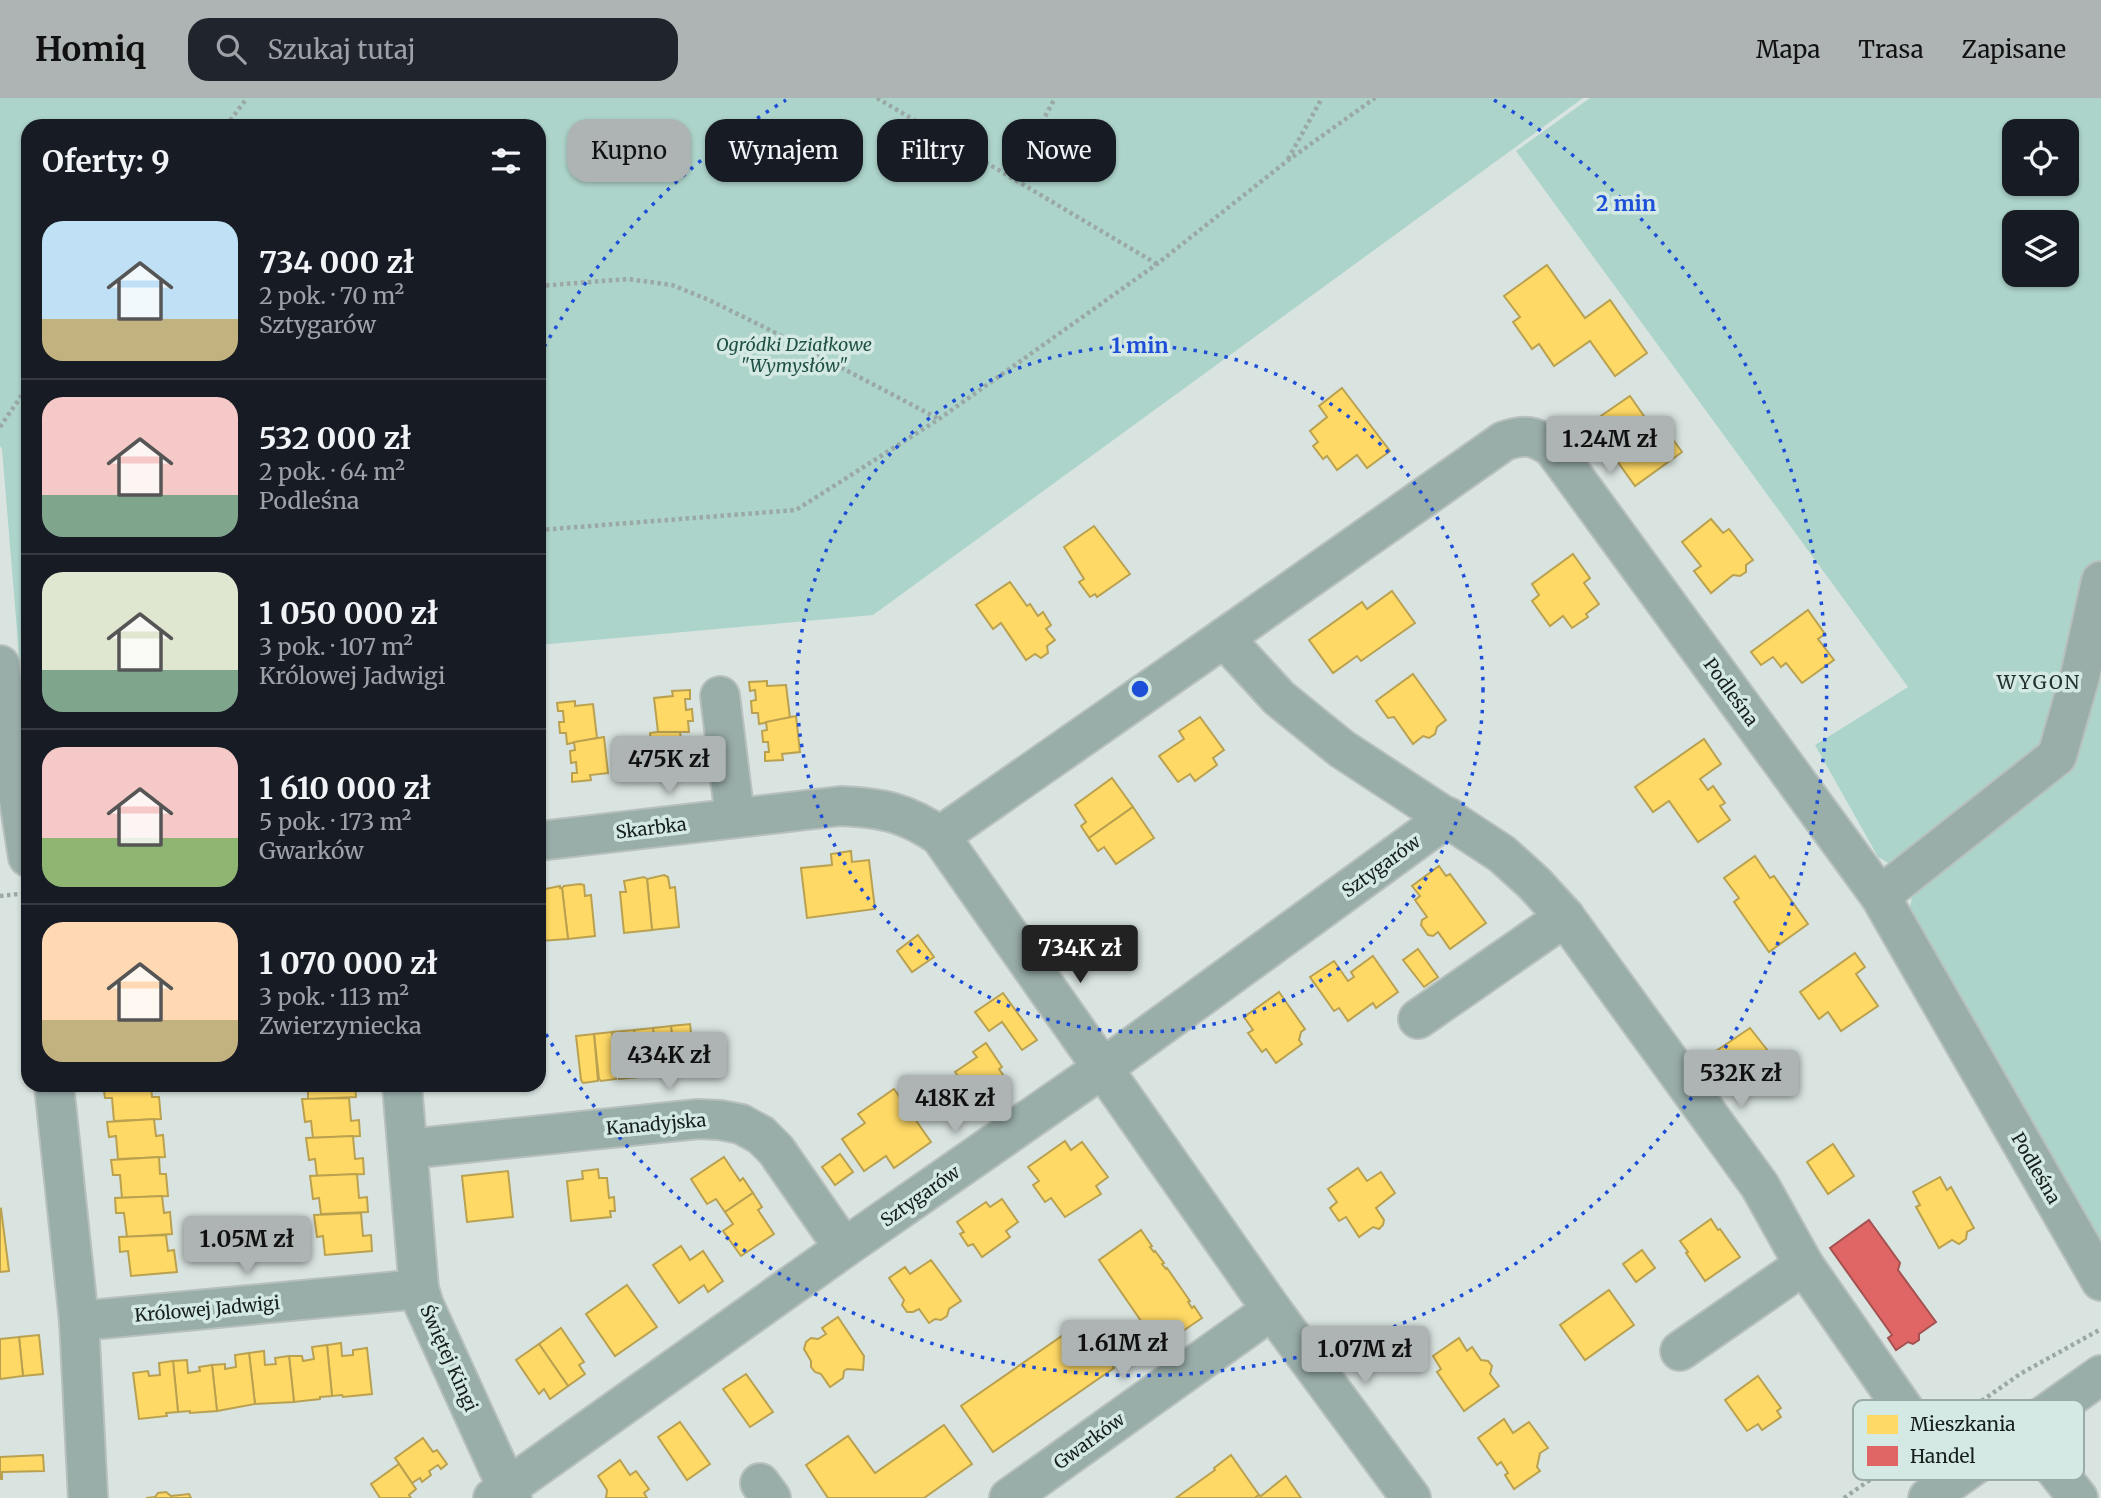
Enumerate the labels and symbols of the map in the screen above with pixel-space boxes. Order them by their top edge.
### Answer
text: 2 min [1596,190,1656,217]
text: 1 min [1111,332,1169,359]
park label: Ogródki Działkowe "Wymysłów" [716,333,872,377]
pin: 1.24M zł [1538,416,1682,476]
street label: Podleśna [1699,653,1764,731]
district label: WYGON [1996,670,2081,694]
centre of rings [1128,677,1152,701]
pin: 475K zł [604,736,734,796]
street label: Skarbka [614,812,688,844]
street label: Sztygarów [1337,829,1425,902]
pin: 734K zł [1015,926,1145,985]
pin: 434K zł [604,1032,734,1092]
pin: 532K zł [1676,1051,1806,1110]
pin: 418K zł [890,1076,1020,1135]
street label: Kanadyjska [605,1108,707,1140]
street label: Podleśna [2006,1128,2066,1208]
street label: Sztygarów [876,1160,965,1232]
pin: 1.05M zł [175,1216,319,1276]
street label: Królowej Jadwigi [133,1291,281,1327]
street label: Świętej Kingi [415,1301,483,1415]
pin: 1.61M zł [1051,1320,1195,1380]
pin: 1.07M zł [1293,1326,1437,1386]
legend [1853,1400,2084,1480]
street label: Gwarków [1049,1407,1130,1474]
text: Mieszkania [1910,1412,2016,1436]
text: Handel [1910,1444,1975,1468]

